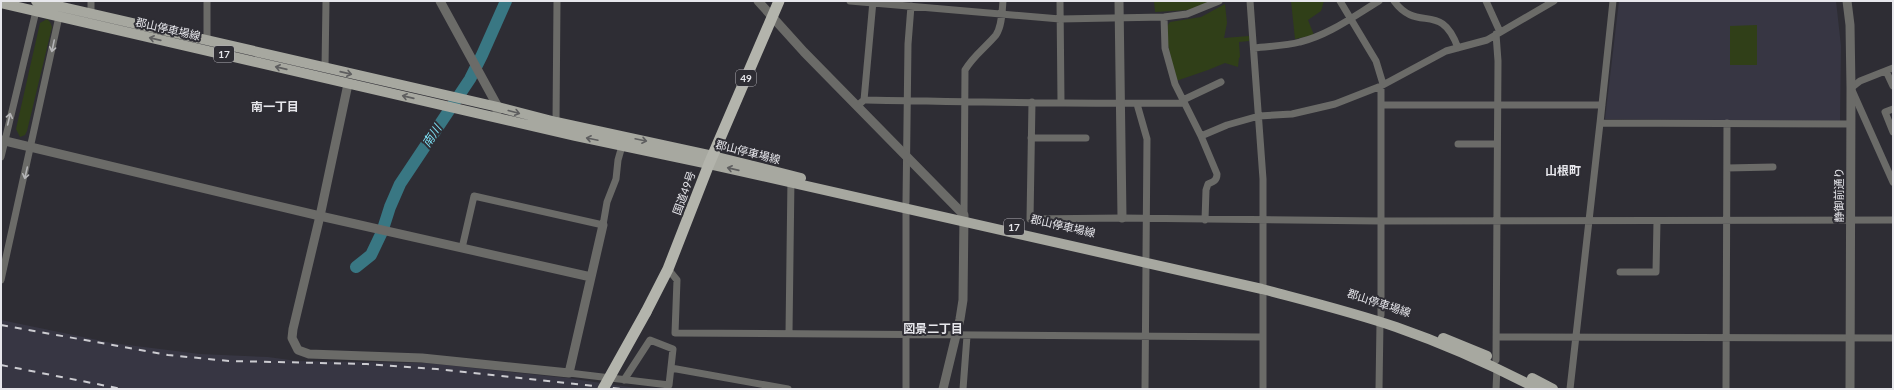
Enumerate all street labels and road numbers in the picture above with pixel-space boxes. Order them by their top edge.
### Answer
street label: 郡山停車場線 [134,15,202,42]
road number: 17 [214,46,234,62]
road number: 49 [736,70,756,86]
street label: 郡山停車場線 [715,137,782,166]
street label: 静御前通り [1832,168,1845,223]
street label: 国道49号 [670,169,697,217]
street label: 郡山停車場線 [1029,212,1097,239]
road number: 17 [1004,219,1024,235]
street label: 郡山停車場線 [1346,286,1413,319]

